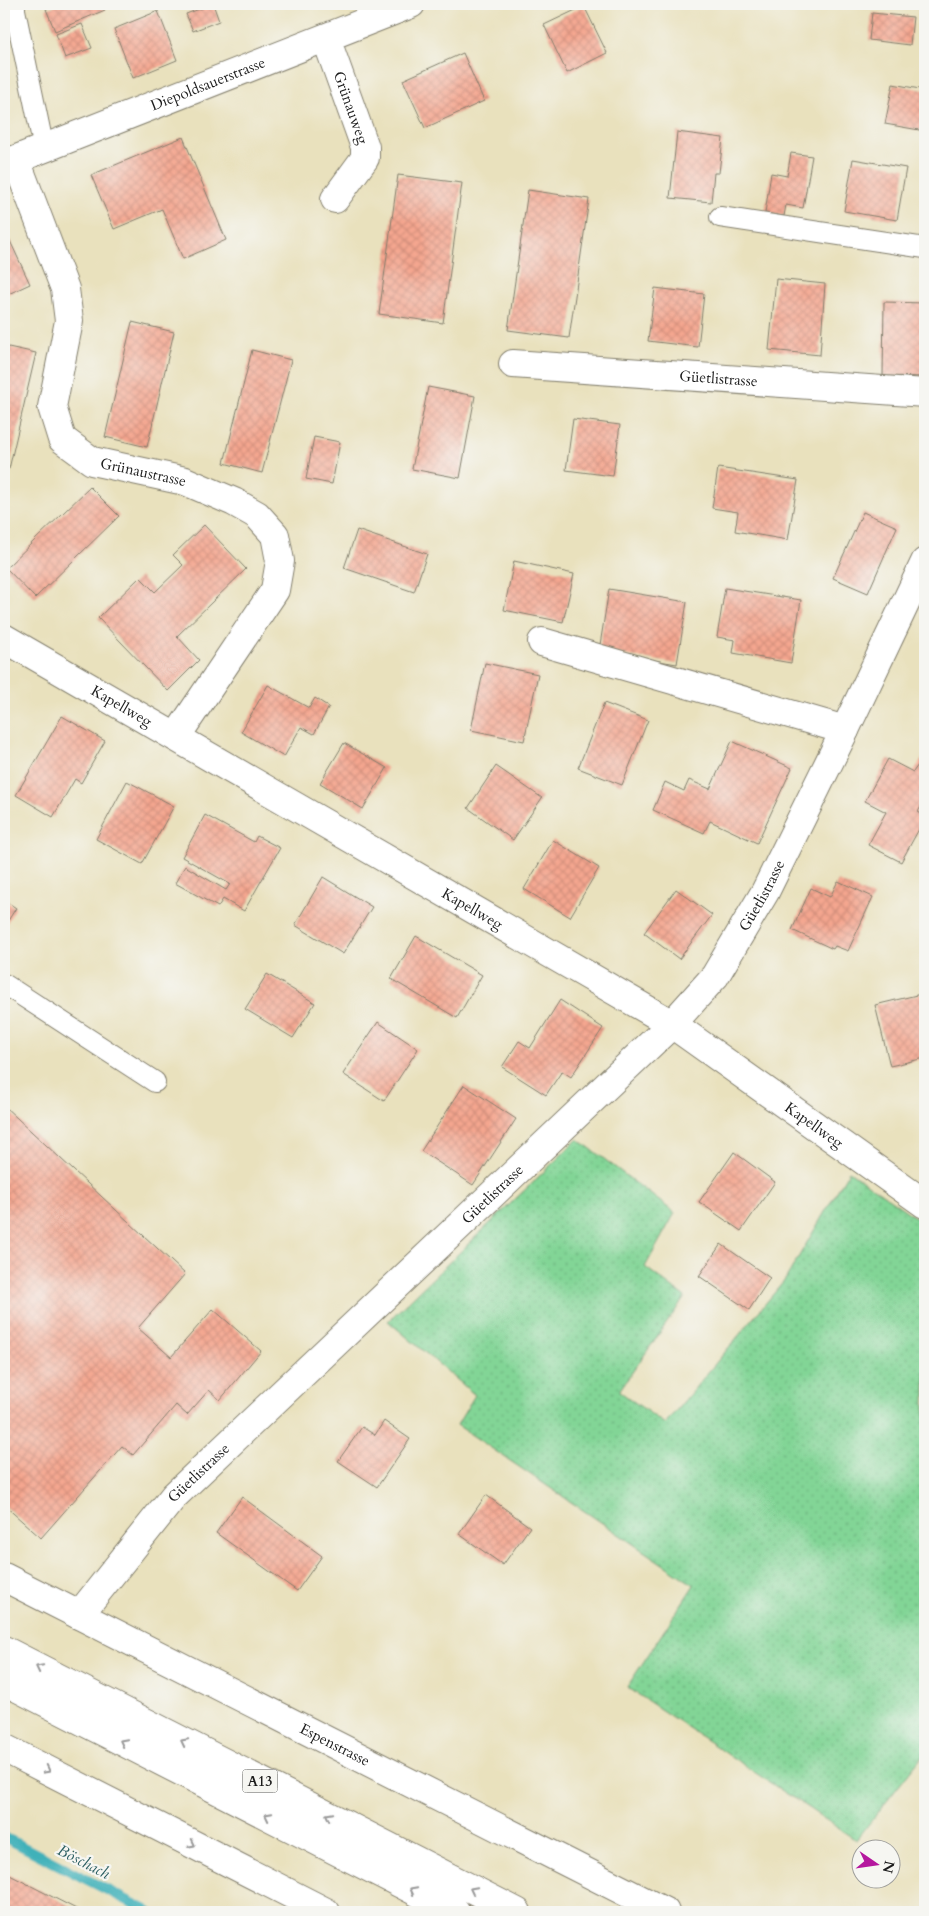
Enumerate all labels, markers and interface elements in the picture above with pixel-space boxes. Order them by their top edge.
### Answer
street label: Diepoldsauerstrasse [147,52,268,115]
street label: Grünauweg [329,68,373,147]
street label: Güetlistrasse [679,366,758,391]
street label: Grünaustrasse [98,453,188,491]
street label: Kapellweg [88,681,156,732]
street label: Güetlistrasse [734,856,789,935]
street label: Kapellweg [438,883,507,934]
street label: Kapellweg [781,1097,848,1153]
street label: Güetlistrasse [457,1160,528,1228]
street label: Güetlistrasse [163,1438,234,1507]
one-way arrow [36,1664,45,1674]
street label: Espenstrasse [296,1719,374,1771]
one-way arrow [119,1738,128,1748]
one-way arrow [180,1738,189,1748]
one-way arrow [42,1764,51,1774]
road number: A13 [242,1770,278,1792]
one-way arrow [264,1812,273,1822]
one-way arrow [325,1812,334,1822]
one-way arrow [187,1838,196,1848]
north arrow [852,1838,902,1888]
water label: Böschach [53,1839,114,1885]
text: N [878,1859,899,1875]
one-way arrow [409,1886,418,1896]
one-way arrow [470,1886,479,1896]

